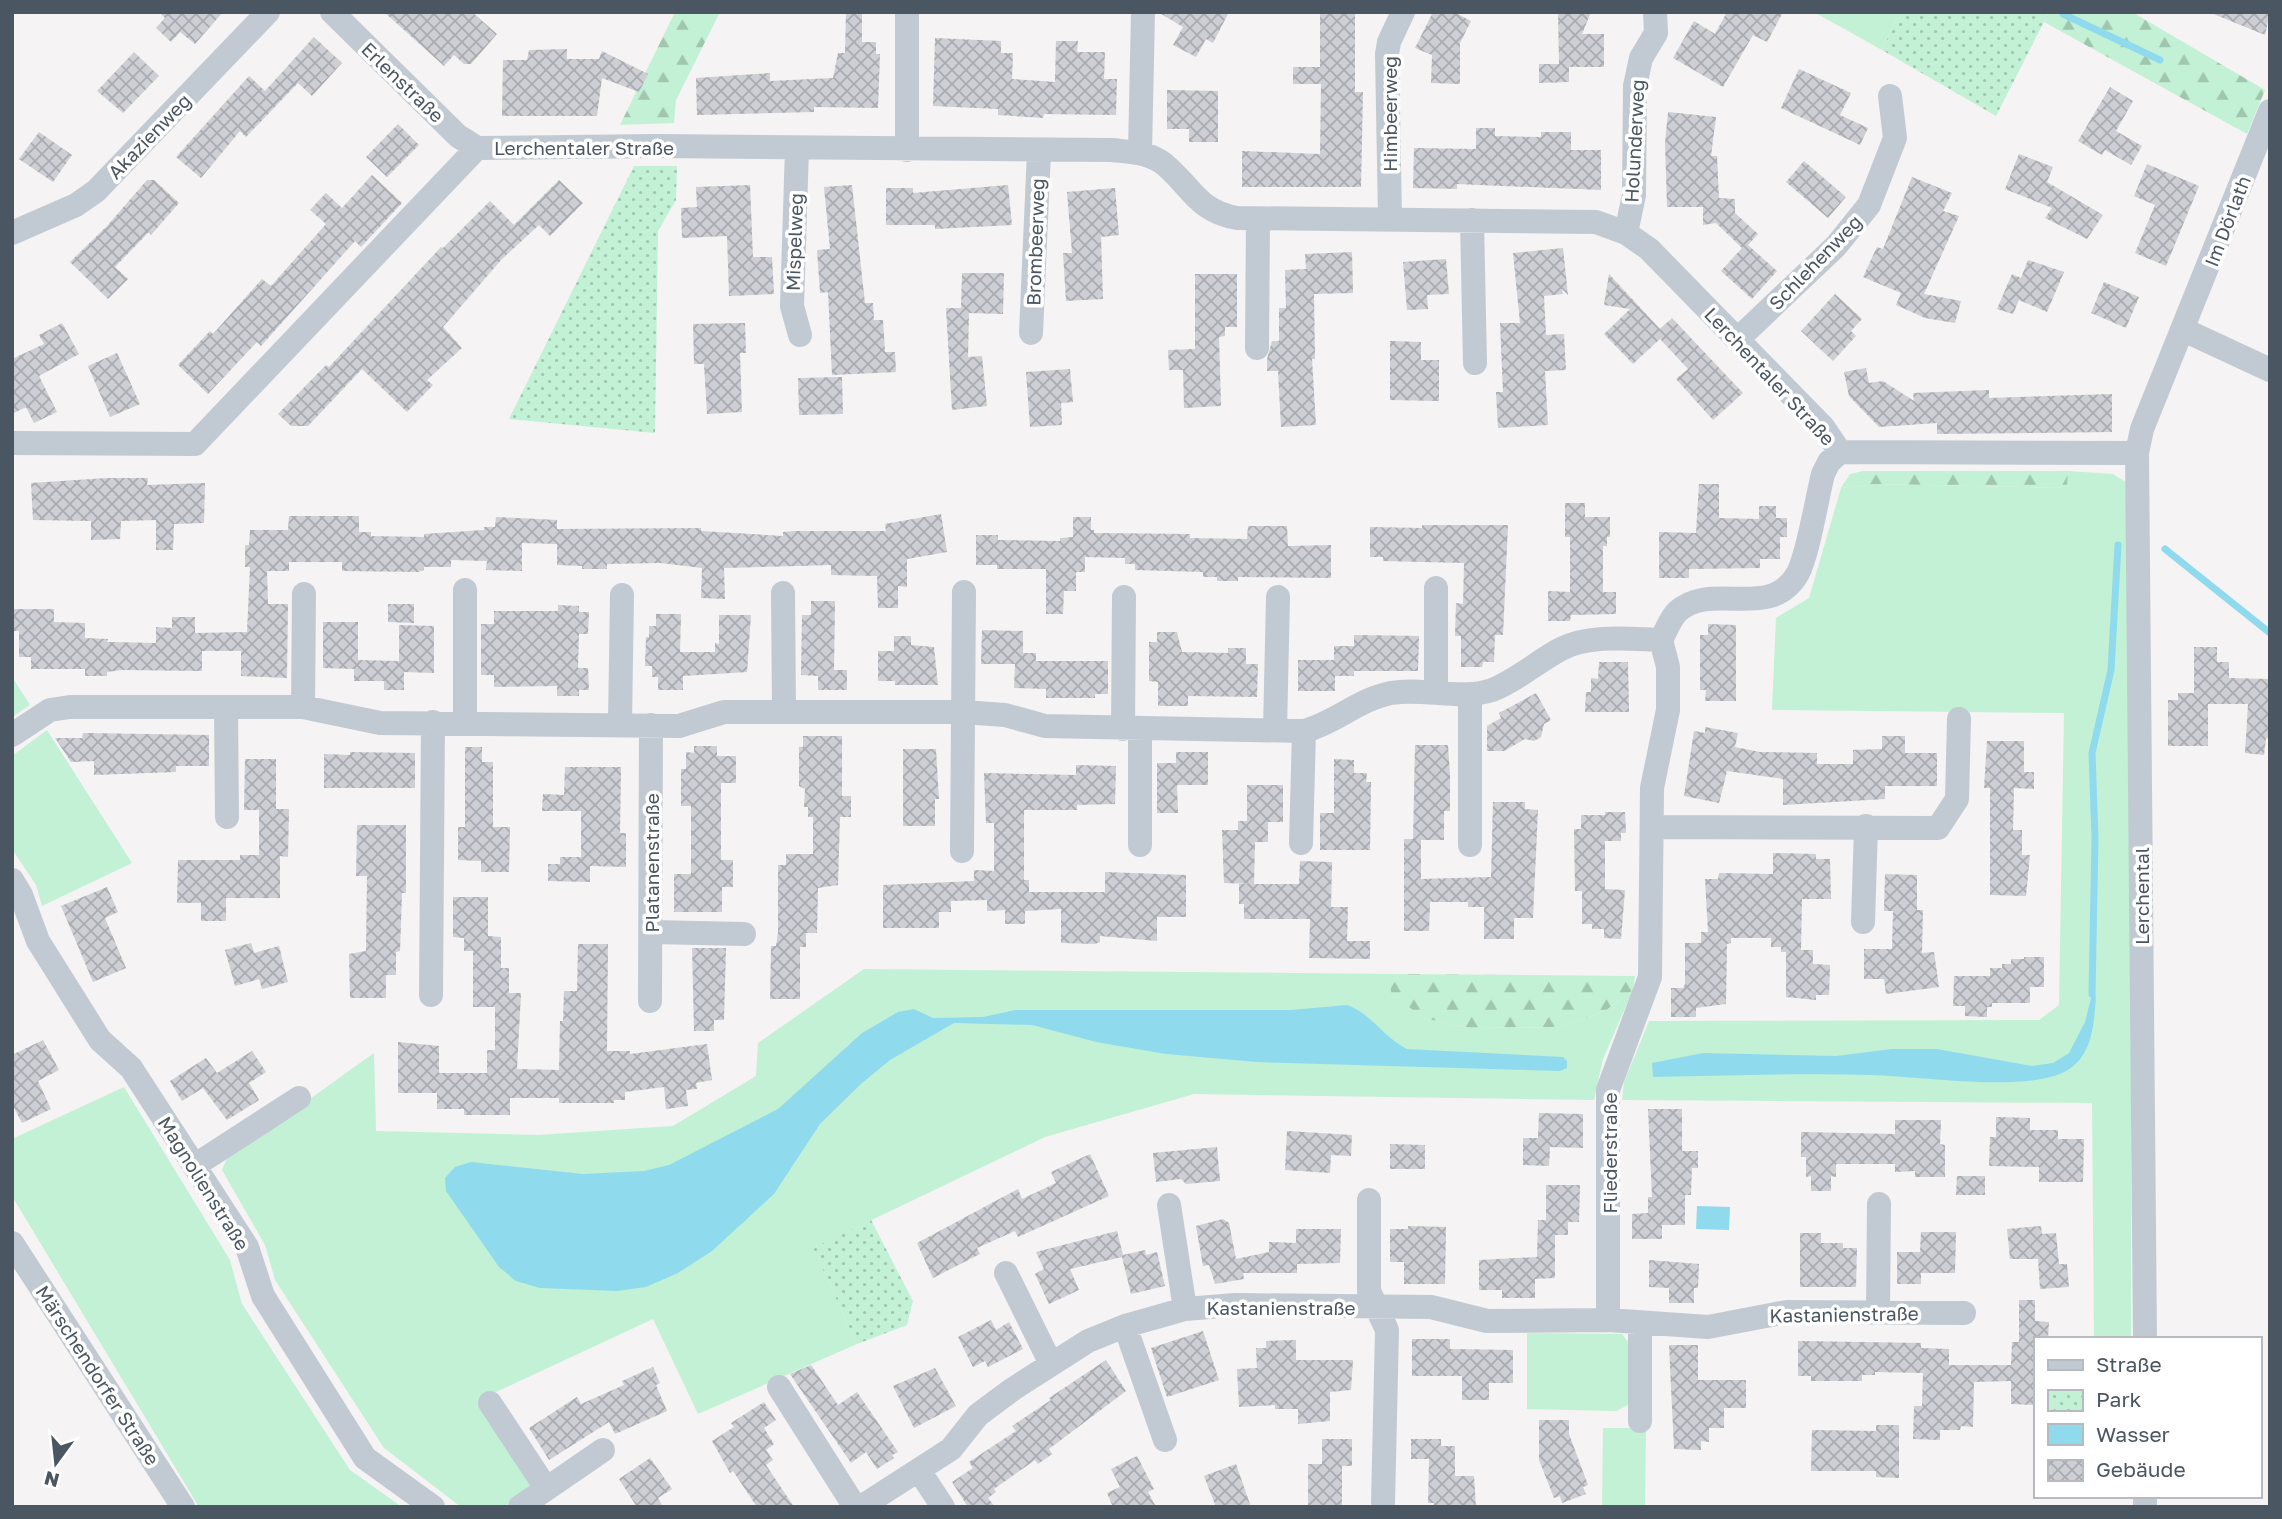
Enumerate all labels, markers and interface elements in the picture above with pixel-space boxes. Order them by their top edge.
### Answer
street label: Erlenstraße [357,37,449,127]
street label: Himbeerweg [1378,56,1401,172]
street label: Holunderweg [1619,79,1649,203]
street label: Akazienweg [103,89,195,183]
street label: Lerchentaler Straße [494,136,674,159]
street label: Im Dörlath [2199,172,2255,270]
street label: Brombeerweg [1021,178,1049,306]
street label: Mispelweg [781,193,807,291]
street label: Schlehenweg [1764,210,1866,314]
street label: Lerchentaler Straße [1700,302,1840,450]
street label: Platanenstraße [640,793,663,933]
street label: Lerchental [2130,847,2153,945]
street label: Fliederstraße [1598,1092,1621,1214]
street label: Magnolienstraße [154,1112,254,1254]
street label: Märschendorfer Straße [31,1281,165,1469]
street label: Kastanienstraße [1206,1296,1356,1319]
street label: Kastanienstraße [1769,1301,1919,1327]
legend [2034,1337,2261,1498]
text: Straße [2096,1351,2162,1377]
text: Park [2096,1386,2142,1412]
text: Wasser [2096,1421,2170,1447]
north arrow [21,1428,91,1498]
text: Gebäude [2096,1456,2186,1482]
text: N [42,1467,61,1493]

